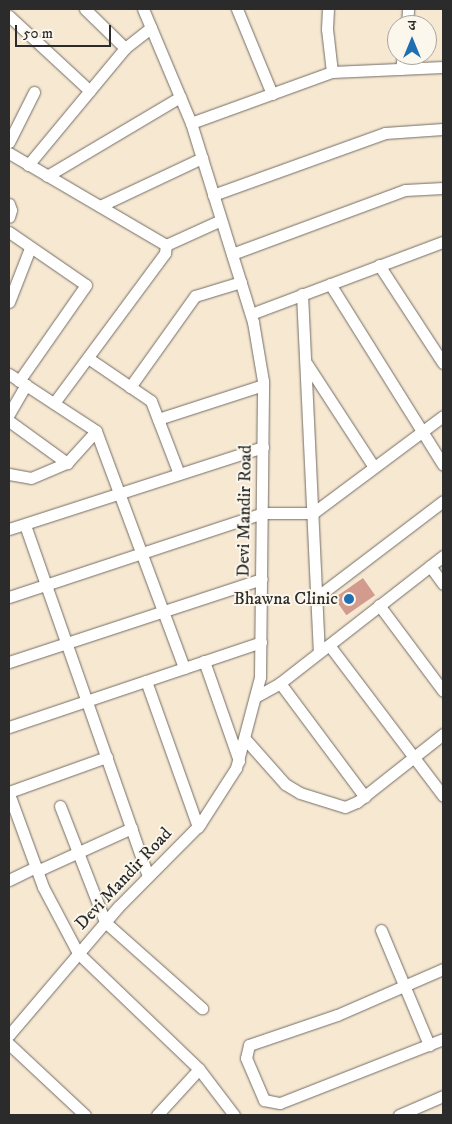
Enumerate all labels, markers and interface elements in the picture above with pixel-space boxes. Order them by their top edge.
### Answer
scale bar [18,15,114,47]
north arrow [387,15,437,65]
text: उ [408,17,416,35]
text: 50 m [23,24,53,43]
street label: Devi Mandir Road [233,445,257,577]
place label: Bhawna Clinic [233,588,338,610]
marker: Bhawna Clinic [342,592,356,606]
street label: Devi Mandir Road [71,823,177,935]

